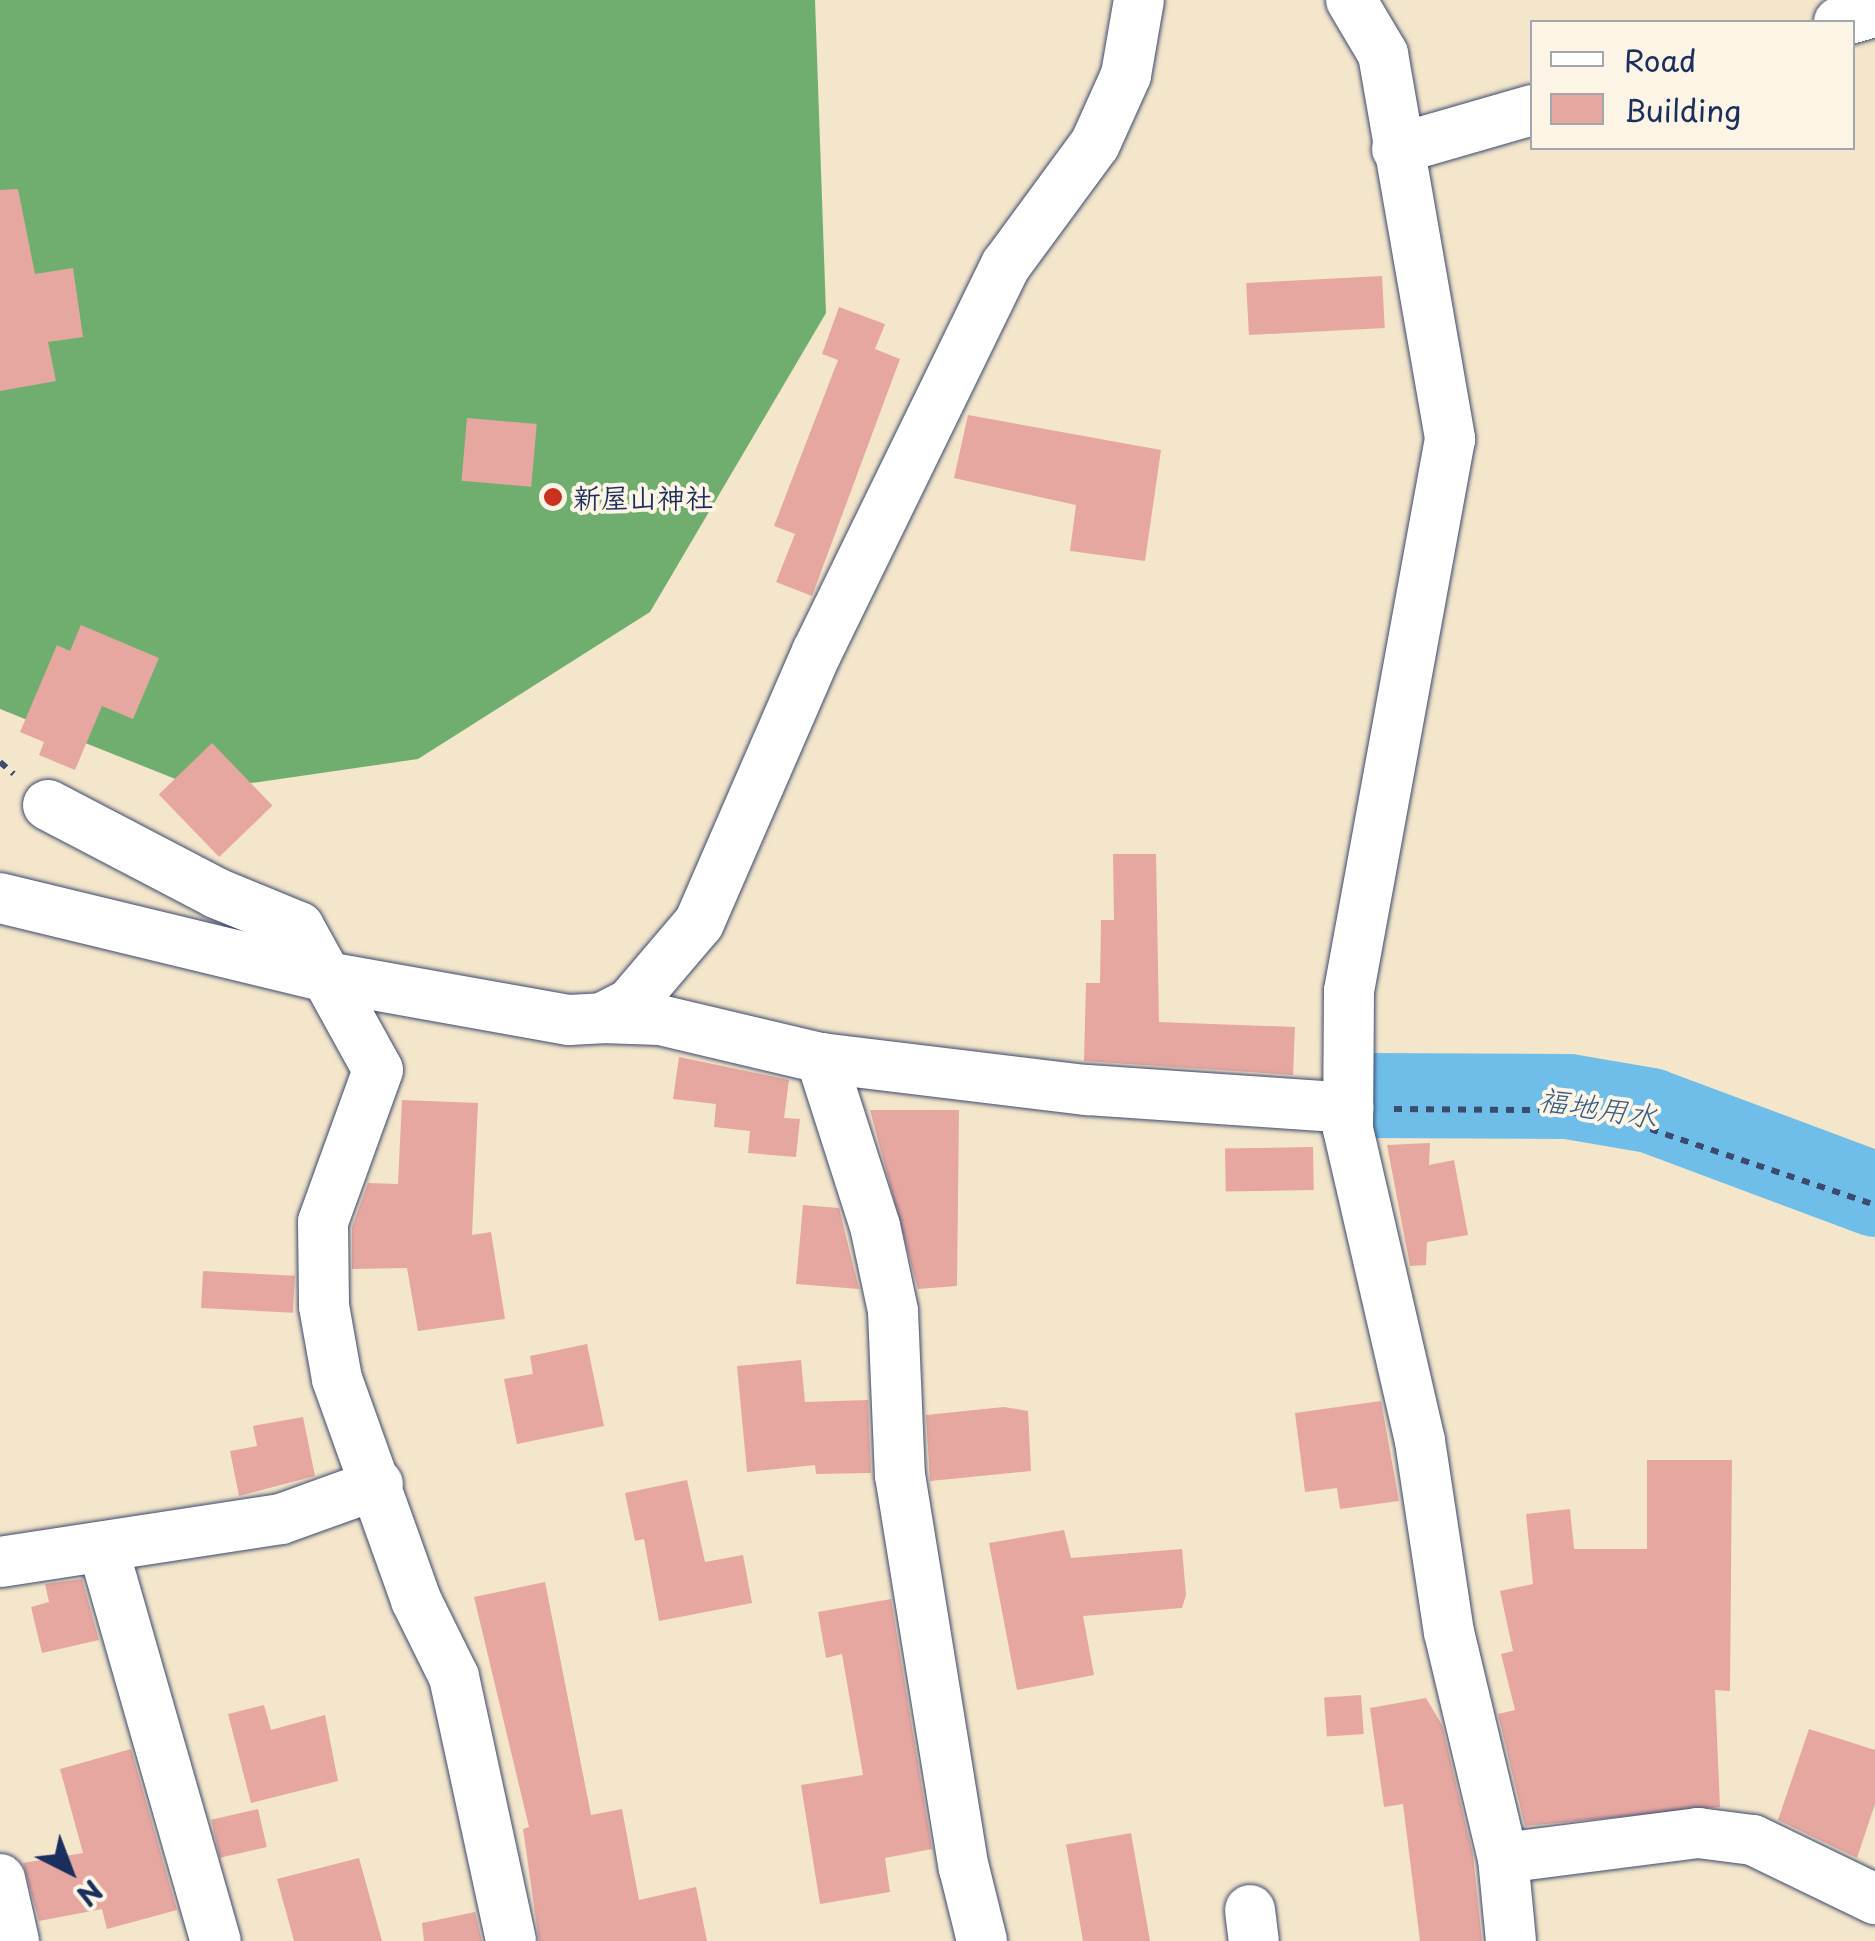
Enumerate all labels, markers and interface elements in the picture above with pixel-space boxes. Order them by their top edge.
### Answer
legend [1530,20,1855,150]
text: Road [1624,37,1697,82]
text: Building [1624,87,1741,132]
place label: 新屋山神社 [573,480,713,514]
marker: 新屋山神社 [542,486,564,508]
water label: 福地用水 [1536,1080,1660,1134]
north arrow [20,1821,120,1921]
text: N [68,1870,113,1917]

